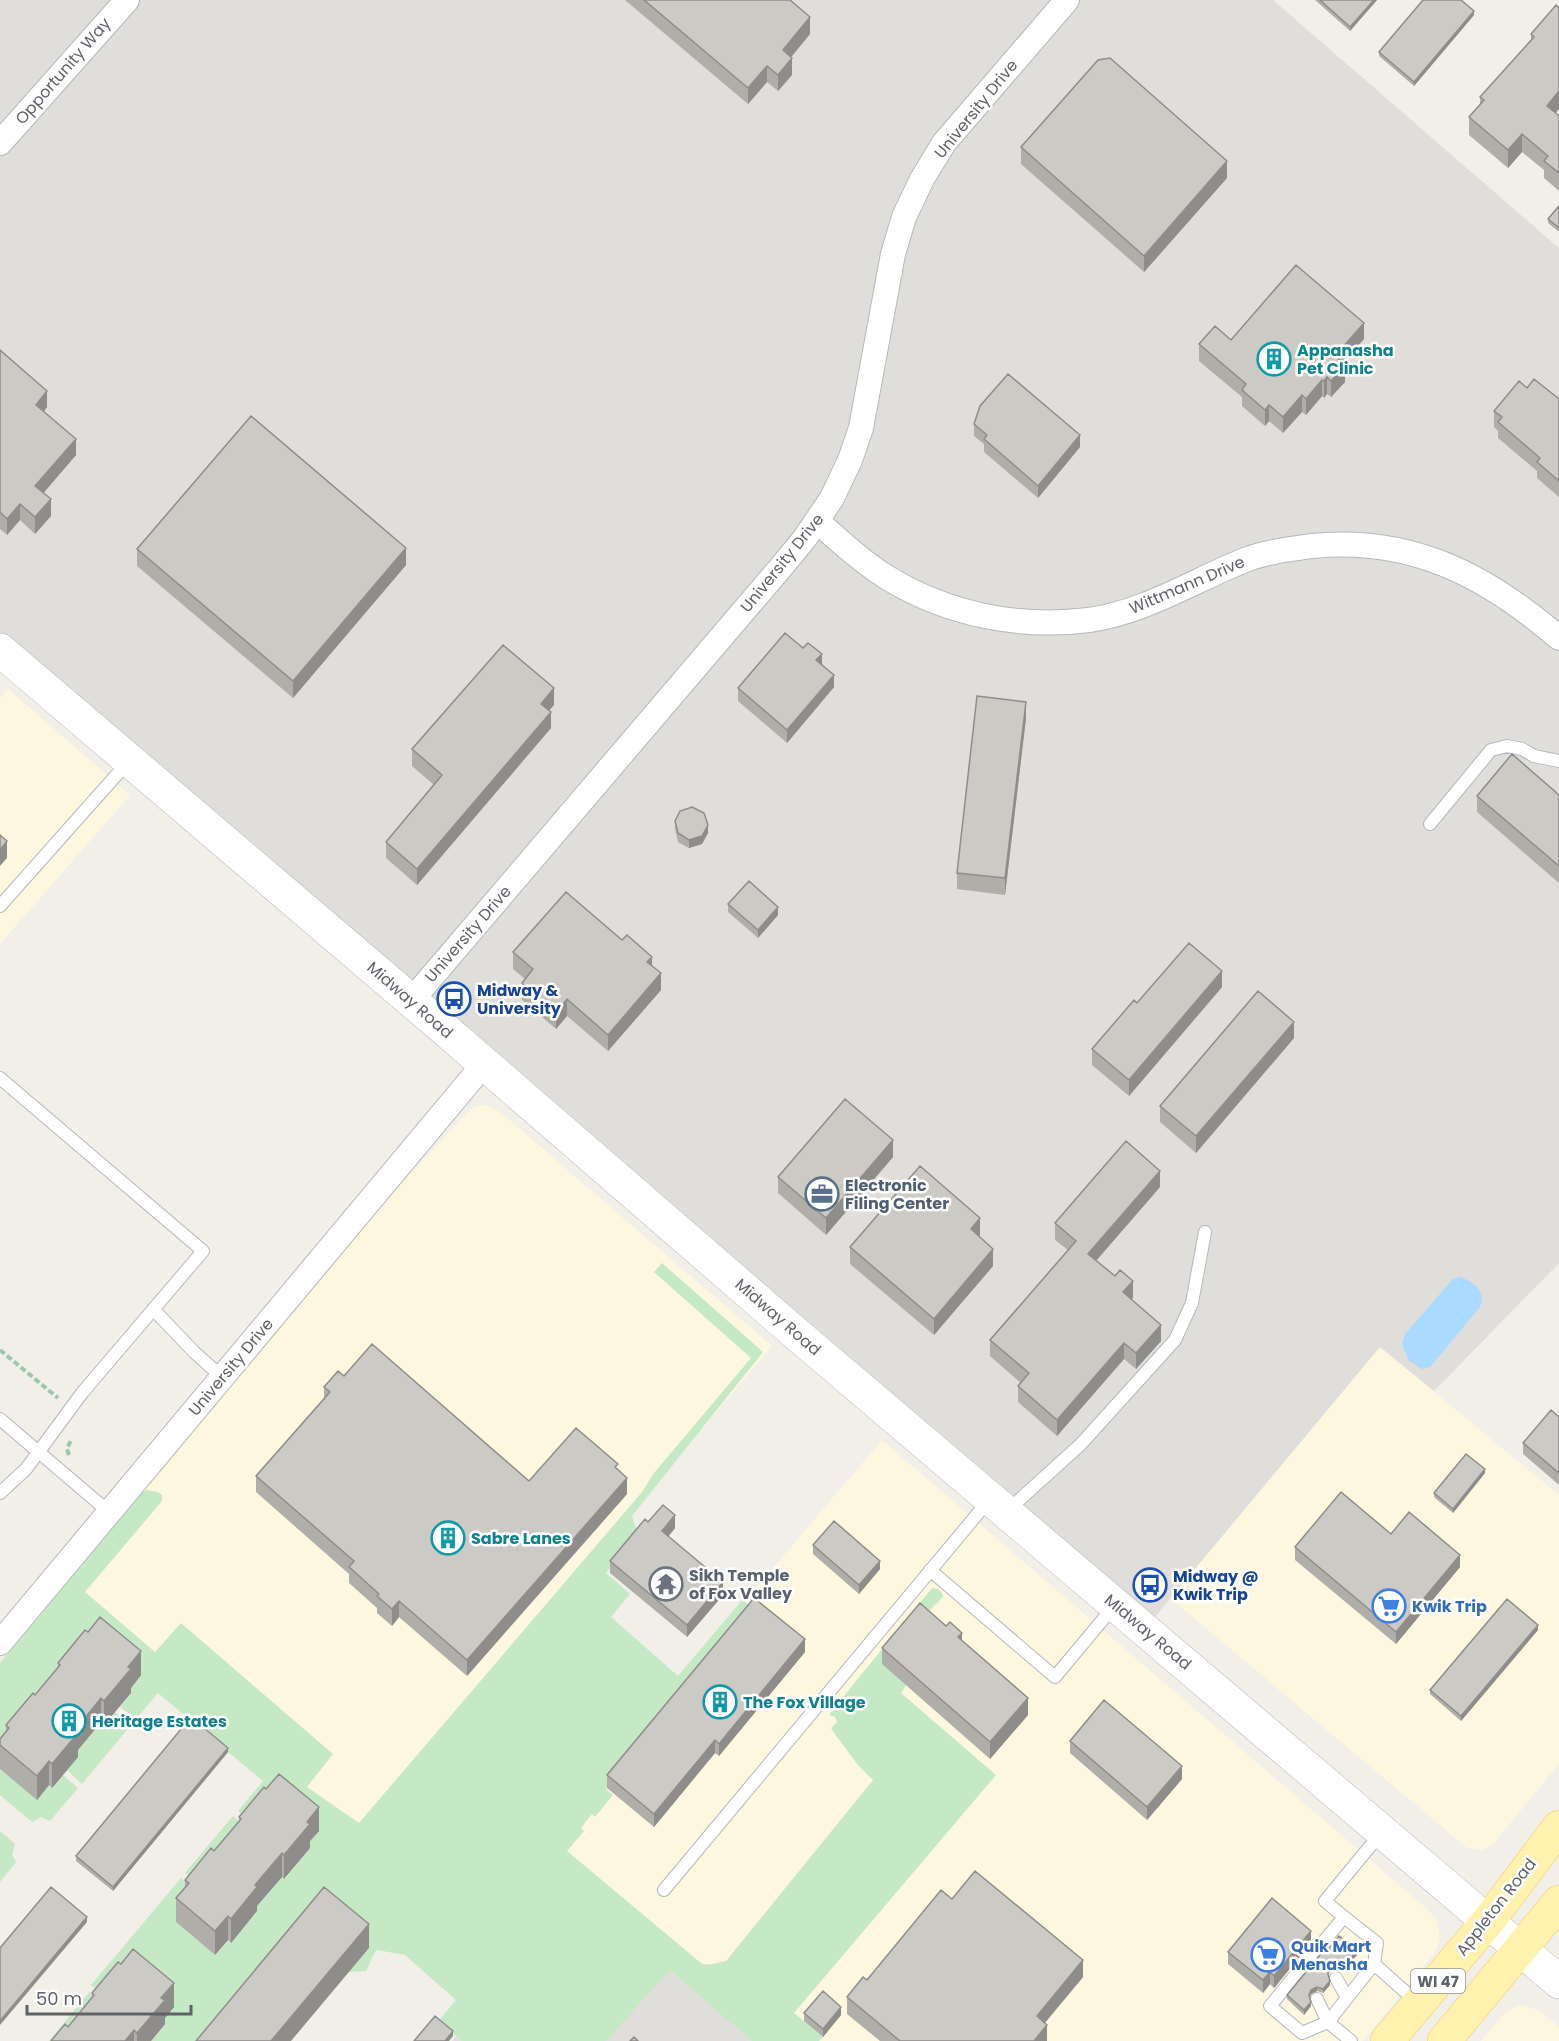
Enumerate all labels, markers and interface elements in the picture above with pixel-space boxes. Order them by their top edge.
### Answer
street label: Opportunity Way [10,12,116,130]
street label: University Drive [929,55,1023,163]
place label: Appanasha Pet Clinic [1297,339,1394,380]
building icon: Appanasha Pet Clinic [1256,341,1292,377]
street label: University Drive [735,509,829,617]
street label: Wittmann Drive [1126,550,1248,620]
street label: University Drive [420,881,517,987]
street label: Midway Road [362,956,458,1044]
place label: Midway & University [477,979,562,1020]
bus stop icon: Midway & University [436,981,472,1017]
place label: Electronic Filing Center [845,1174,949,1215]
office icon: Electronic Filing Center [804,1176,840,1212]
street label: Midway Road [730,1273,826,1361]
street label: University Drive [183,1313,279,1421]
building icon: Sabre Lanes [430,1520,466,1556]
place label: Sabre Lanes [471,1527,571,1550]
place label: Sikh Temple of Fox Valley [689,1564,793,1605]
place label: Midway @ Kwik Trip [1173,1565,1259,1606]
temple icon: Sikh Temple of Fox Valley [648,1566,684,1602]
bus stop icon: Midway @ Kwik Trip [1132,1567,1168,1603]
supermarket icon: Kwik Trip [1371,1588,1407,1624]
street label: Midway Road [1099,1589,1197,1675]
place label: Kwik Trip [1412,1595,1487,1618]
building icon: The Fox Village [702,1684,738,1720]
place label: The Fox Village [743,1691,866,1714]
building icon: Heritage Estates [51,1703,87,1739]
place label: Heritage Estates [92,1710,227,1733]
street label: Appleton Road [1450,1853,1542,1961]
place label: Quik Mart Menasha [1291,1935,1371,1976]
supermarket icon: Quik Mart Menasha [1250,1937,1286,1973]
road number: WI 47 [1411,1969,1465,1993]
scale bar [27,1978,190,2016]
text: 50 m [36,1986,82,2011]

